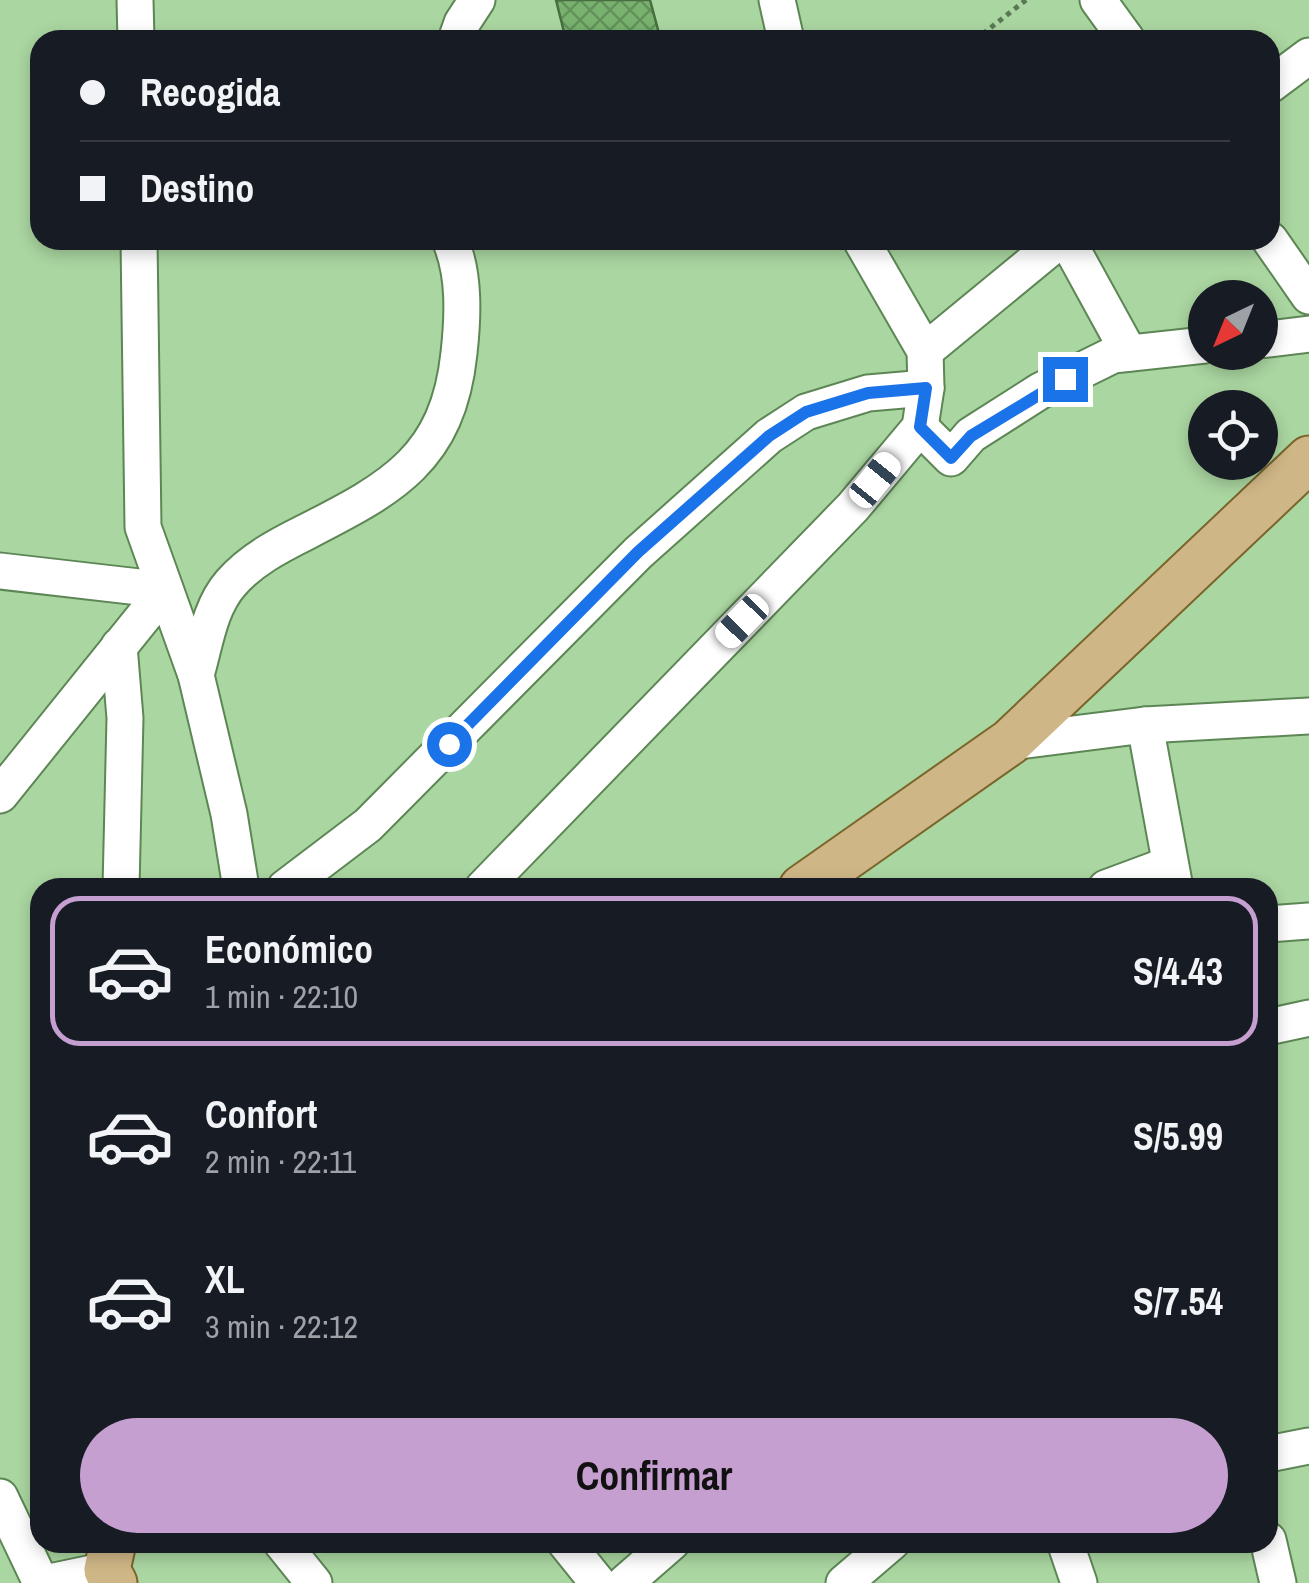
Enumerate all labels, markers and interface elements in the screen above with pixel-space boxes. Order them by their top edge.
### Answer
text: Recogida [140,67,280,118]
text: Destino [140,163,254,214]
north arrow [1188,280,1278,370]
map controls [1188,280,1278,480]
route end [1043,357,1088,402]
button: locate [1188,390,1278,480]
car [844,447,906,513]
car [710,589,774,653]
route start [427,722,472,767]
text: Económico [205,924,373,975]
icon: car [85,926,175,1016]
text: S/4.43 [1133,946,1223,997]
text: 1 min · 22:10 [205,975,358,1018]
text: Confort [205,1089,317,1140]
icon: car [85,1091,175,1181]
text: S/5.99 [1133,1111,1223,1162]
text: 2 min · 22:11 [205,1140,356,1183]
text: XL [205,1254,245,1305]
icon: car [85,1256,175,1346]
text: S/7.54 [1133,1276,1223,1327]
text: 3 min · 22:12 [205,1305,358,1348]
button: Confirmar [80,1418,1228,1533]

